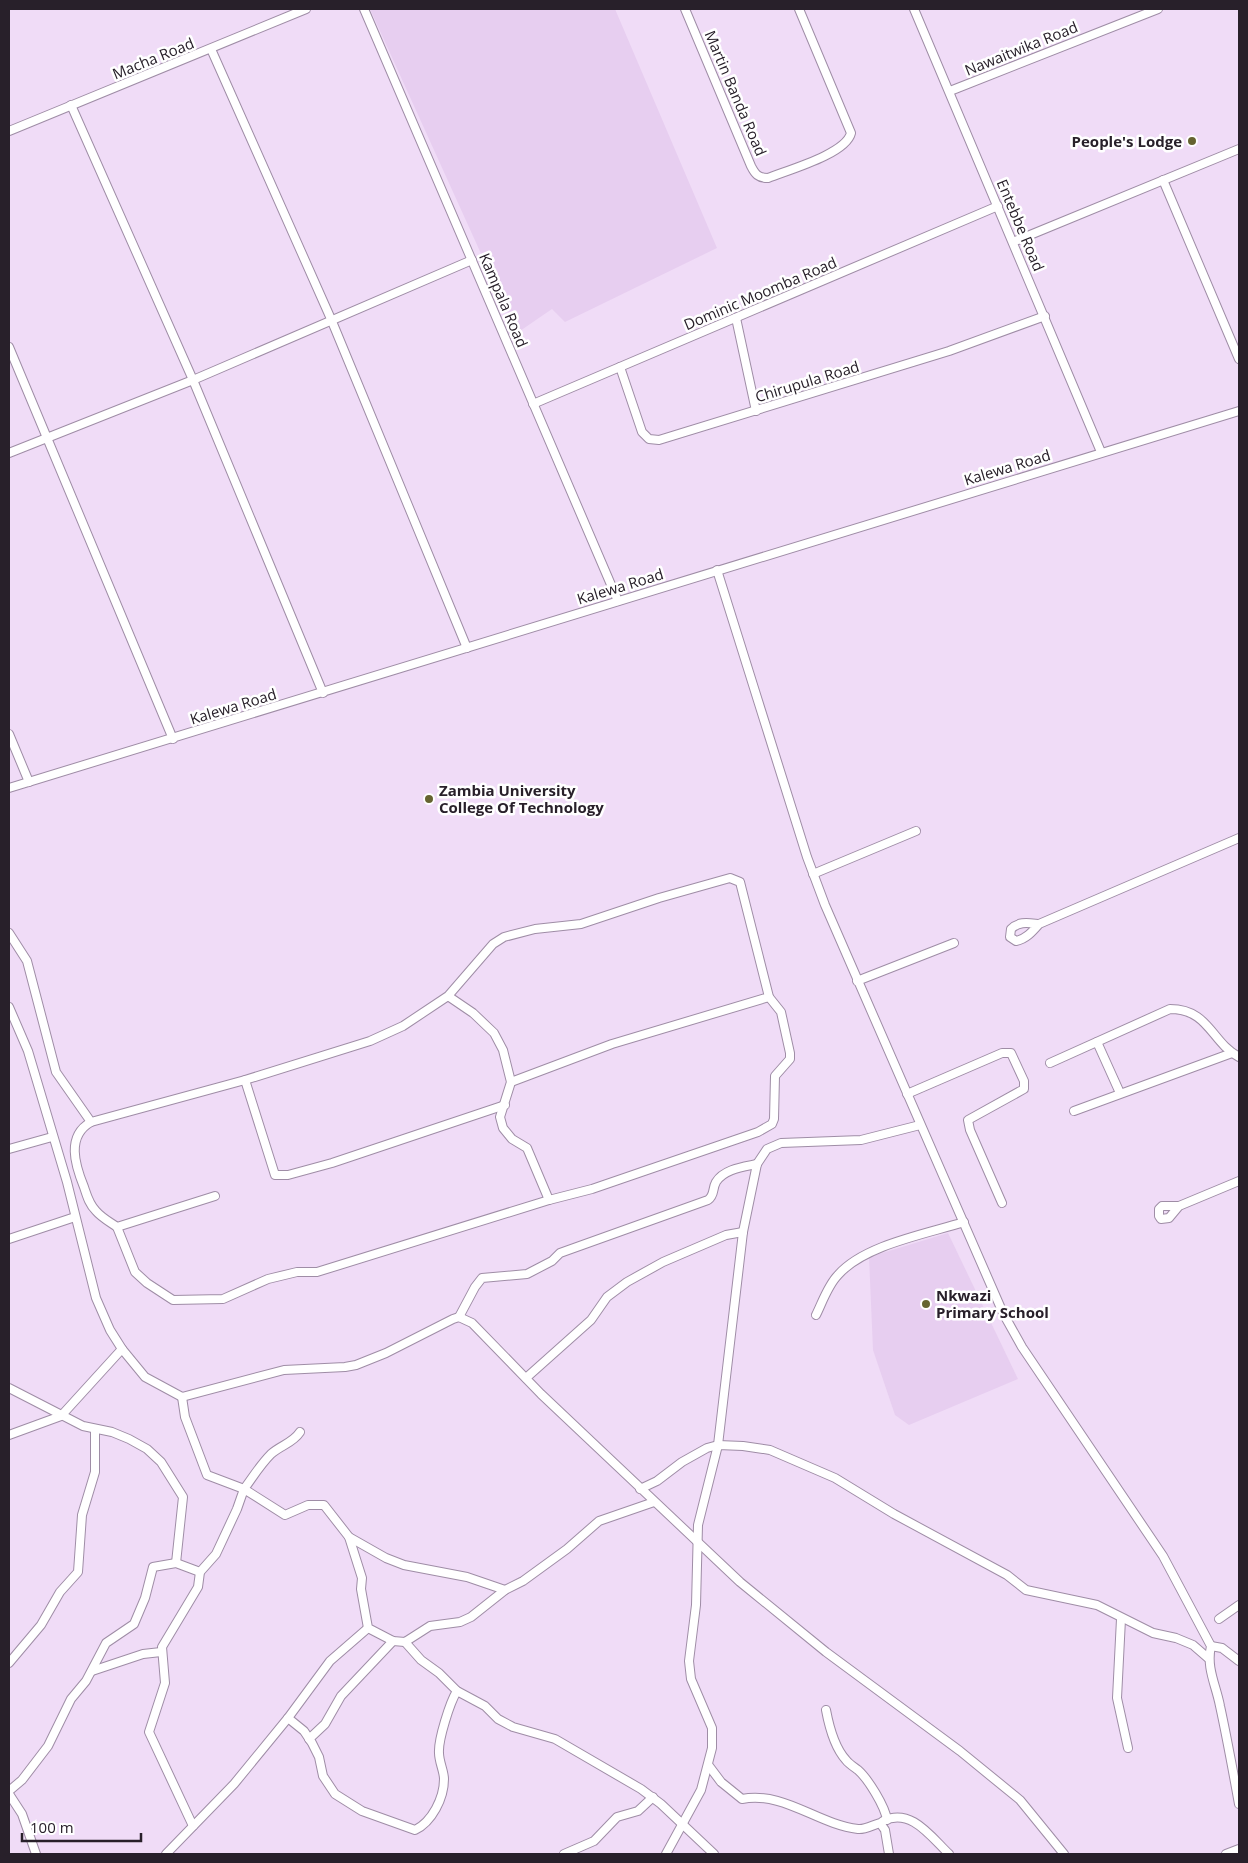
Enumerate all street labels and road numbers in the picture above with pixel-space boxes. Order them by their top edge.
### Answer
street label: Nawaitwika Road [962,16,1080,80]
street label: Martin Banda Road [700,27,772,159]
street label: Macha Road [109,33,197,83]
street label: Entebbe Road [993,176,1049,274]
street label: Kampala Road [475,250,533,350]
street label: Dominic Moomba Road [680,252,840,334]
street label: Chirupula Road [752,356,862,406]
street label: Kalewa Road [961,444,1053,490]
street label: Kalewa Road [574,563,666,609]
street label: Kalewa Road [187,683,279,729]

